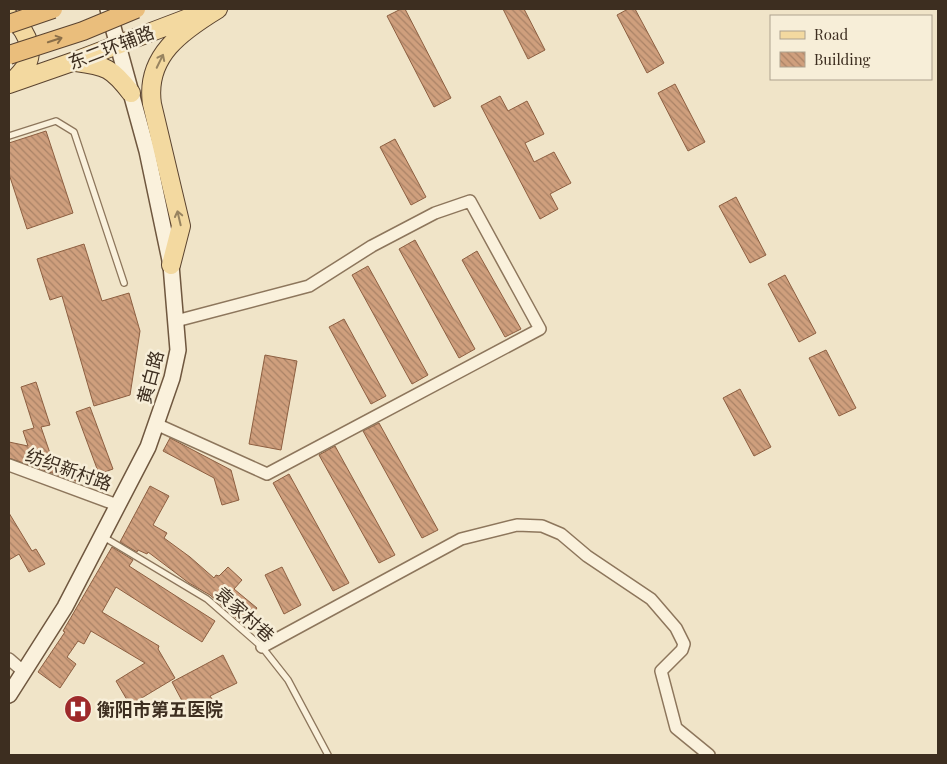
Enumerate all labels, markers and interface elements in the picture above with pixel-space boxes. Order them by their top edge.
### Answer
legend [770,15,932,80]
street label: 东二环辅路 [65,20,157,74]
text: Road [814,24,848,44]
one-way arrow [47,34,63,44]
text: Building [814,49,871,69]
one-way arrow [156,54,165,69]
one-way arrow [174,211,183,227]
street label: 黄白路 [131,348,169,406]
street label: 纺织新村路 [23,442,115,496]
street label: 袁家村巷 [210,581,280,647]
hospital icon: 衡阳市第五医院 [63,694,93,724]
place label: 衡阳市第五医院 [97,697,223,721]

